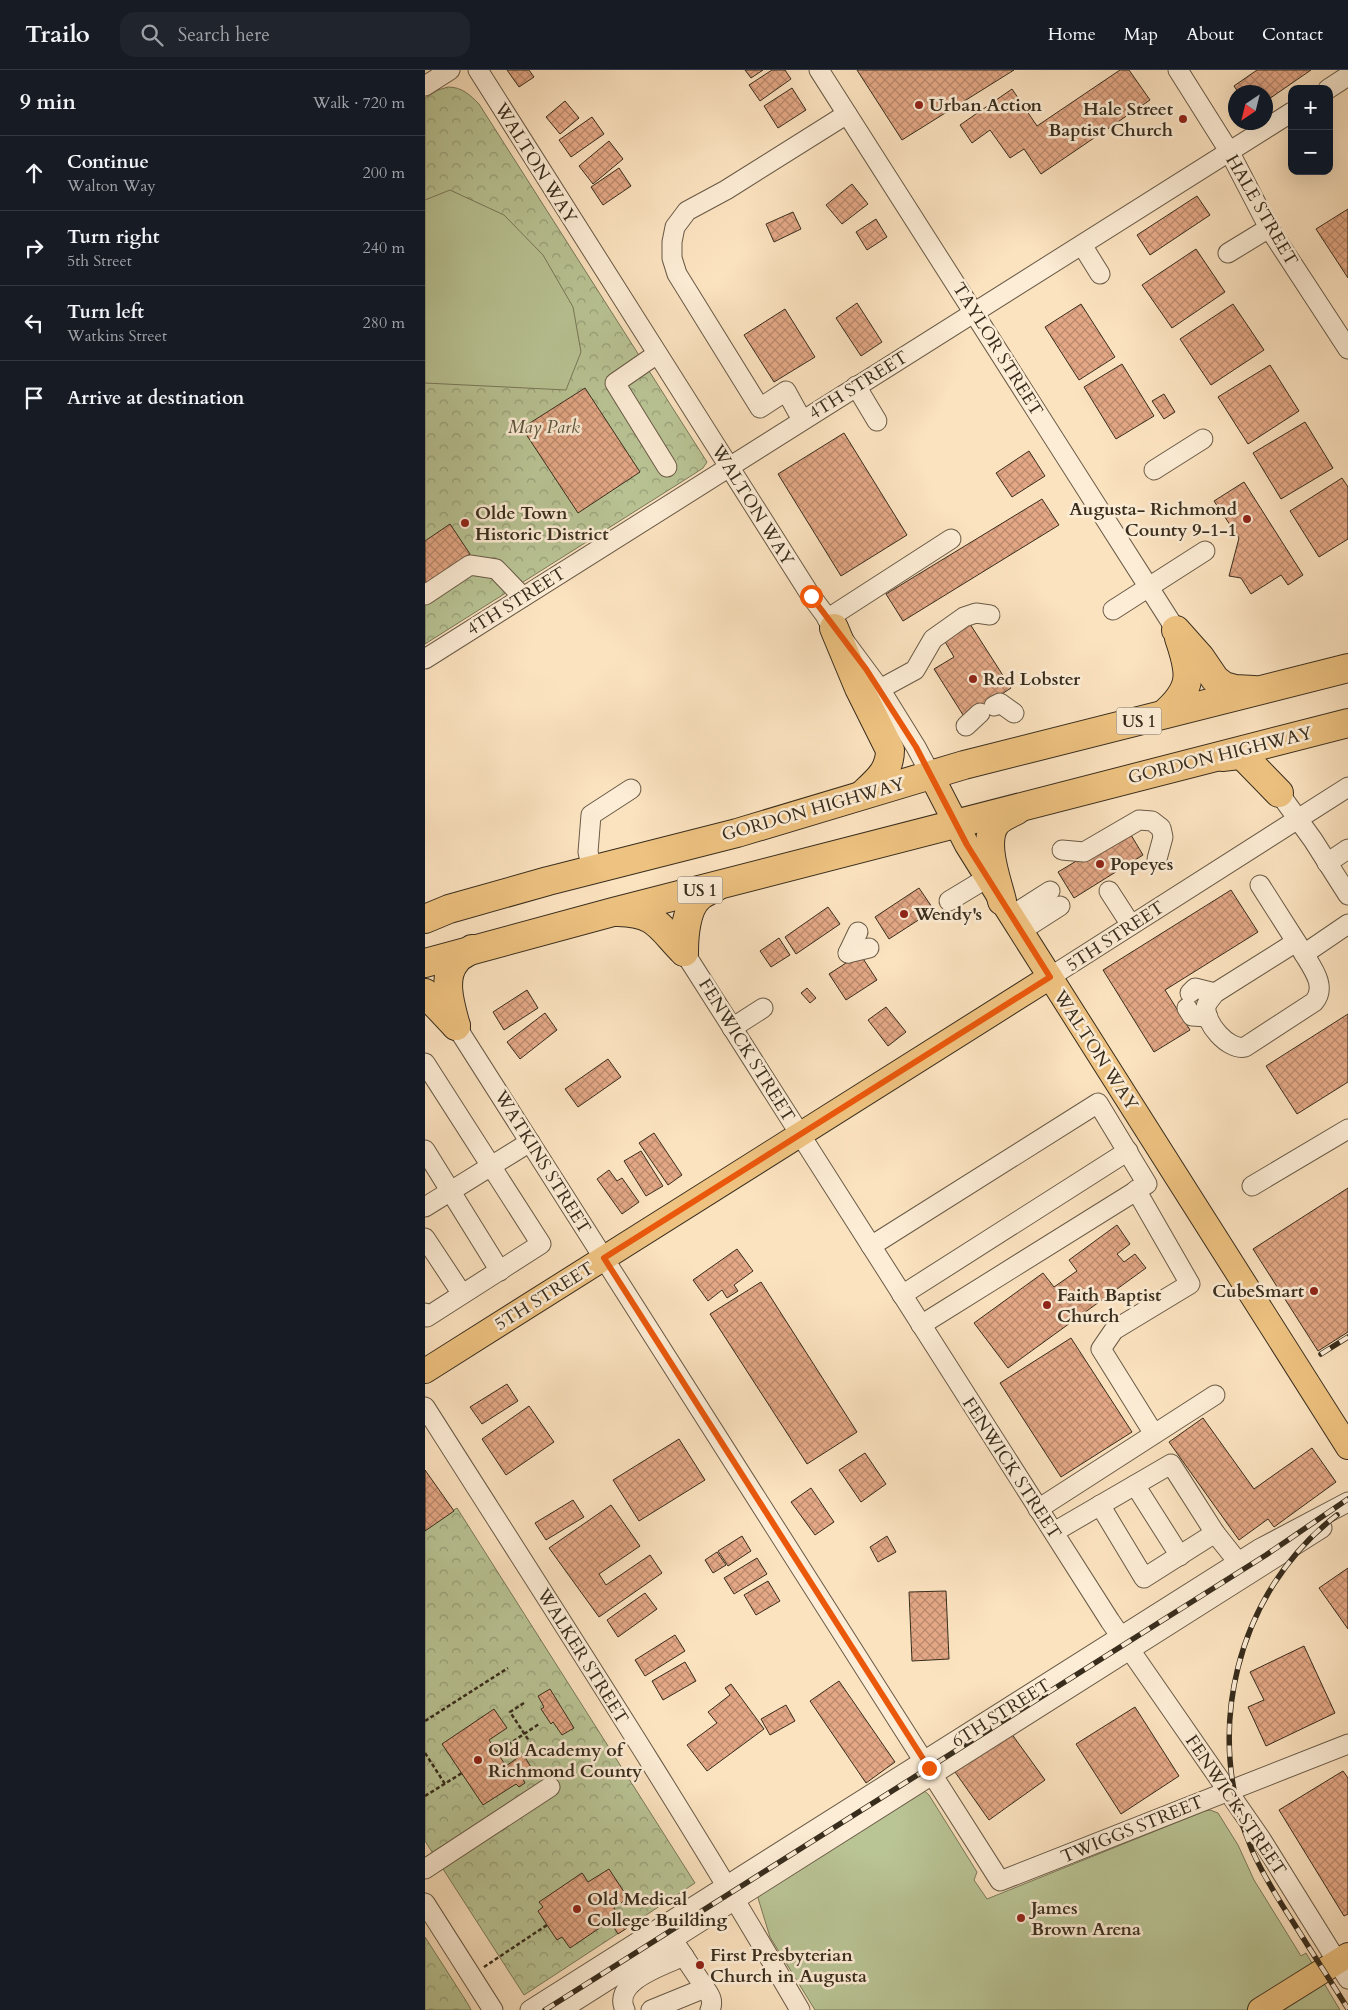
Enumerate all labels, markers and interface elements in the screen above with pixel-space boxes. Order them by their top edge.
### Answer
search box [120,12,470,57]
text: Trailo [25,18,90,51]
icon: search [138,21,166,49]
text: Search here [178,22,270,48]
text: Home [1048,22,1096,47]
text: Map [1124,22,1158,47]
text: About [1186,22,1234,47]
text: Contact [1262,22,1323,47]
north arrow [1228,85,1273,130]
map controls [1288,85,1333,175]
button: + [1288,85,1333,130]
text: 9 min [20,88,76,117]
text: Walk · 720 m [313,92,405,114]
place label: Urban Action [929,93,1043,118]
street label: WALTON WAY [488,97,583,229]
place label: Hale Street Baptist Church [1048,97,1174,143]
marker: Urban Action [913,99,925,111]
marker: Hale Street Baptist Church [1177,113,1189,125]
button: − [1288,130,1333,175]
text: Continue [67,149,149,175]
street label: HALE STREET [1220,150,1304,271]
icon: ahead [20,159,48,187]
text: 200 m [363,162,405,184]
text: Walton Way [67,175,156,197]
text: Turn right [67,224,159,250]
icon: right [20,234,48,262]
text: 240 m [363,237,405,259]
text: 5th Street [67,250,132,272]
street label: TAYLOR STREET [946,278,1049,421]
text: Turn left [67,299,144,325]
icon: left [20,309,48,337]
text: 280 m [363,312,405,334]
text: Watkins Street [67,325,167,347]
street label: 4TH STREET [804,345,913,426]
icon: arrive [20,384,48,412]
text: Arrive at destination [67,385,244,411]
park label: May Park [508,415,580,440]
street label: WALTON WAY [705,439,800,571]
place label: Augusta- Richmond County 9-1-1 [1069,497,1238,543]
place label: Olde Town Historic District [475,501,609,547]
marker: Augusta- Richmond County 9-1-1 [1241,513,1253,525]
marker: Olde Town Historic District [459,517,471,529]
street label: 4TH STREET [462,561,571,642]
route start [800,585,823,608]
place label: Red Lobster [983,667,1081,692]
marker: Red Lobster [967,673,979,685]
road number: US 1 [1117,707,1161,734]
street label: GORDON HIGHWAY [1125,720,1316,791]
street label: GORDON HIGHWAY [719,771,908,848]
place label: Popeyes [1110,852,1173,877]
marker: Popeyes [1094,858,1106,870]
road number: US 1 [677,876,723,904]
street label: 5TH STREET [1061,895,1169,978]
place label: Wendy's [913,902,982,927]
marker: Wendy's [898,908,910,920]
street label: FENWICK STREET [692,974,801,1127]
street label: WALTON WAY [1047,984,1144,1116]
street label: WATKINS STREET [488,1085,597,1239]
street label: 5TH STREET [490,1256,599,1337]
place label: CubeSmart [1212,1279,1305,1304]
place label: Faith Baptist Church [1057,1283,1162,1329]
marker: CubeSmart [1308,1285,1320,1297]
marker: Faith Baptist Church [1041,1299,1053,1311]
street label: FENWICK STREET [956,1392,1067,1544]
street label: WALKER STREET [530,1583,634,1729]
street label: 6TH STREET [947,1673,1056,1754]
street label: FENWICK STREET [1179,1730,1292,1881]
place label: Old Academy of Richmond County [488,1738,643,1784]
marker: Old Academy of Richmond County [472,1754,484,1766]
route end [918,1757,941,1780]
street label: TWIGGS STREET [1057,1789,1207,1869]
place label: Old Medical College Building [587,1887,727,1933]
place label: James Brown Arena [1028,1896,1141,1942]
marker: Old Medical College Building [571,1903,583,1915]
marker: James Brown Arena [1015,1912,1027,1924]
place label: First Presbyterian Church in Augusta [710,1943,867,1989]
marker: First Presbyterian Church in Augusta [694,1959,706,1971]

